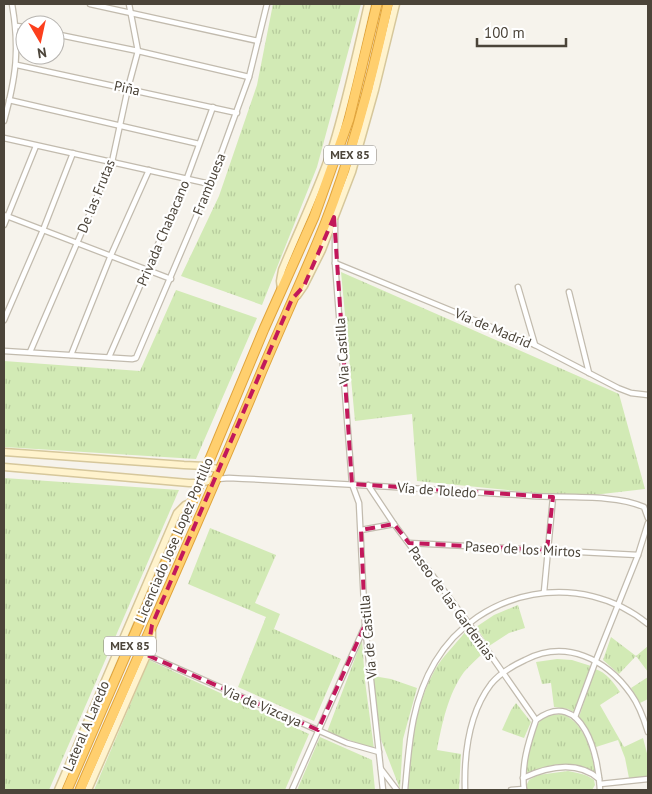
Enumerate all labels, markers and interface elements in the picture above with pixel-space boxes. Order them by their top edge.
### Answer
north arrow [15,15,65,65]
scale bar [477,15,566,47]
text: 100 m [484,23,525,42]
text: N [36,43,48,62]
street label: Piña [112,76,142,100]
road number: MEX 85 [324,146,376,164]
street label: Frambuesa [188,150,230,218]
street label: De las Frutas [73,156,119,235]
street label: Privada Chabacano [133,177,193,289]
street label: Vía de Madrid [451,303,534,352]
street label: Via Castilla [331,317,353,386]
street label: Licenciado Jose Lopez Portillo [131,455,217,625]
street label: Vía de Toledo [396,478,477,502]
street label: Paseo de los Mirtos [465,537,581,561]
street label: Paseo de las Gardenias [405,542,499,664]
street label: Vía de Castilla [355,594,381,681]
road number: MEX 85 [104,636,156,656]
street label: Lateral A Laredo [59,678,113,774]
street label: Via de Vizcaya [219,681,305,731]

